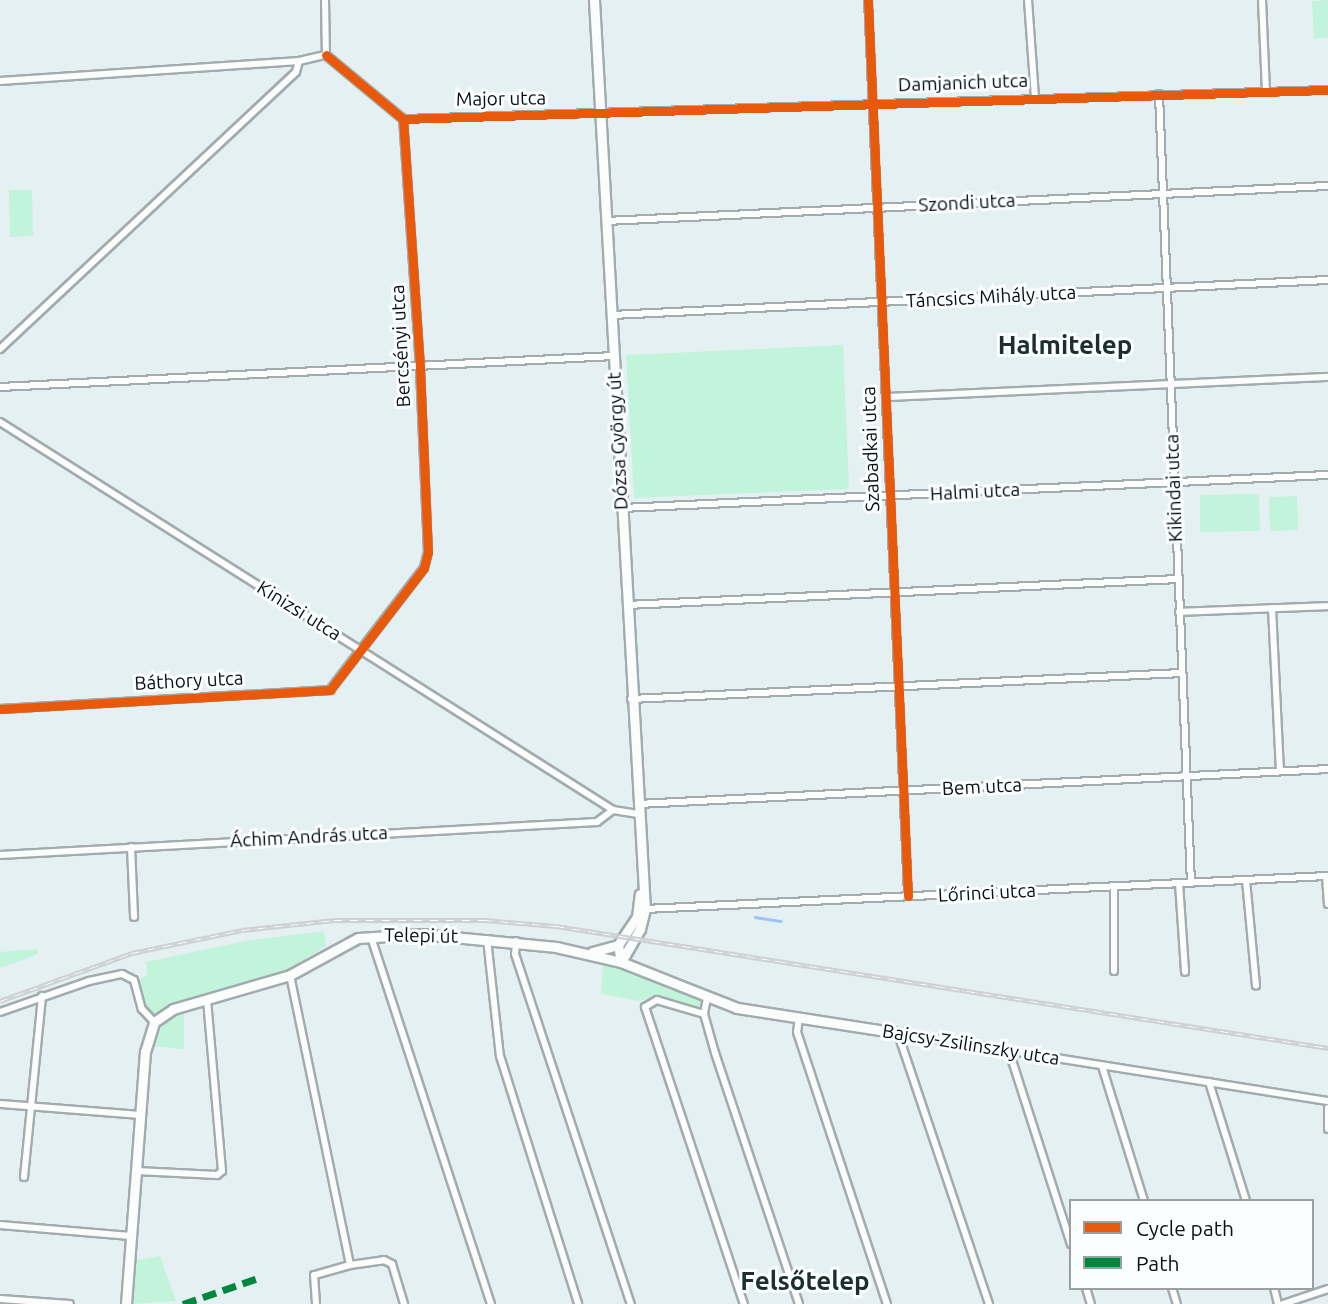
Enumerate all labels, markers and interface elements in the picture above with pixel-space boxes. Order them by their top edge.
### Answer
street label: Damjanich utca [898,69,1028,97]
street label: Major utca [456,87,546,111]
street label: Szondi utca [918,189,1016,217]
street label: Táncsics Mihály utca [905,281,1077,313]
street label: Bercsényi utca [386,284,416,408]
district label: Halmitelep [998,329,1132,361]
street label: Dózsa György út [603,371,633,511]
street label: Szabadkai utca [857,386,885,512]
street label: Kikindai utca [1161,433,1187,543]
street label: Halmi utca [929,478,1021,506]
street label: Kinizsi utca [253,576,345,646]
street label: Báthory utca [134,667,244,695]
street label: Bem utca [941,774,1023,800]
street label: Áchim András utca [229,821,389,853]
street label: Lőrinci utca [937,879,1037,907]
street label: Telepi út [384,924,458,948]
street label: Bajcsy-Zsilinszky utca [881,1020,1061,1070]
legend [1069,1199,1314,1290]
text: Cycle path [1136,1216,1234,1240]
text: Path [1136,1251,1179,1275]
district label: Felsőtelep [740,1265,870,1297]

